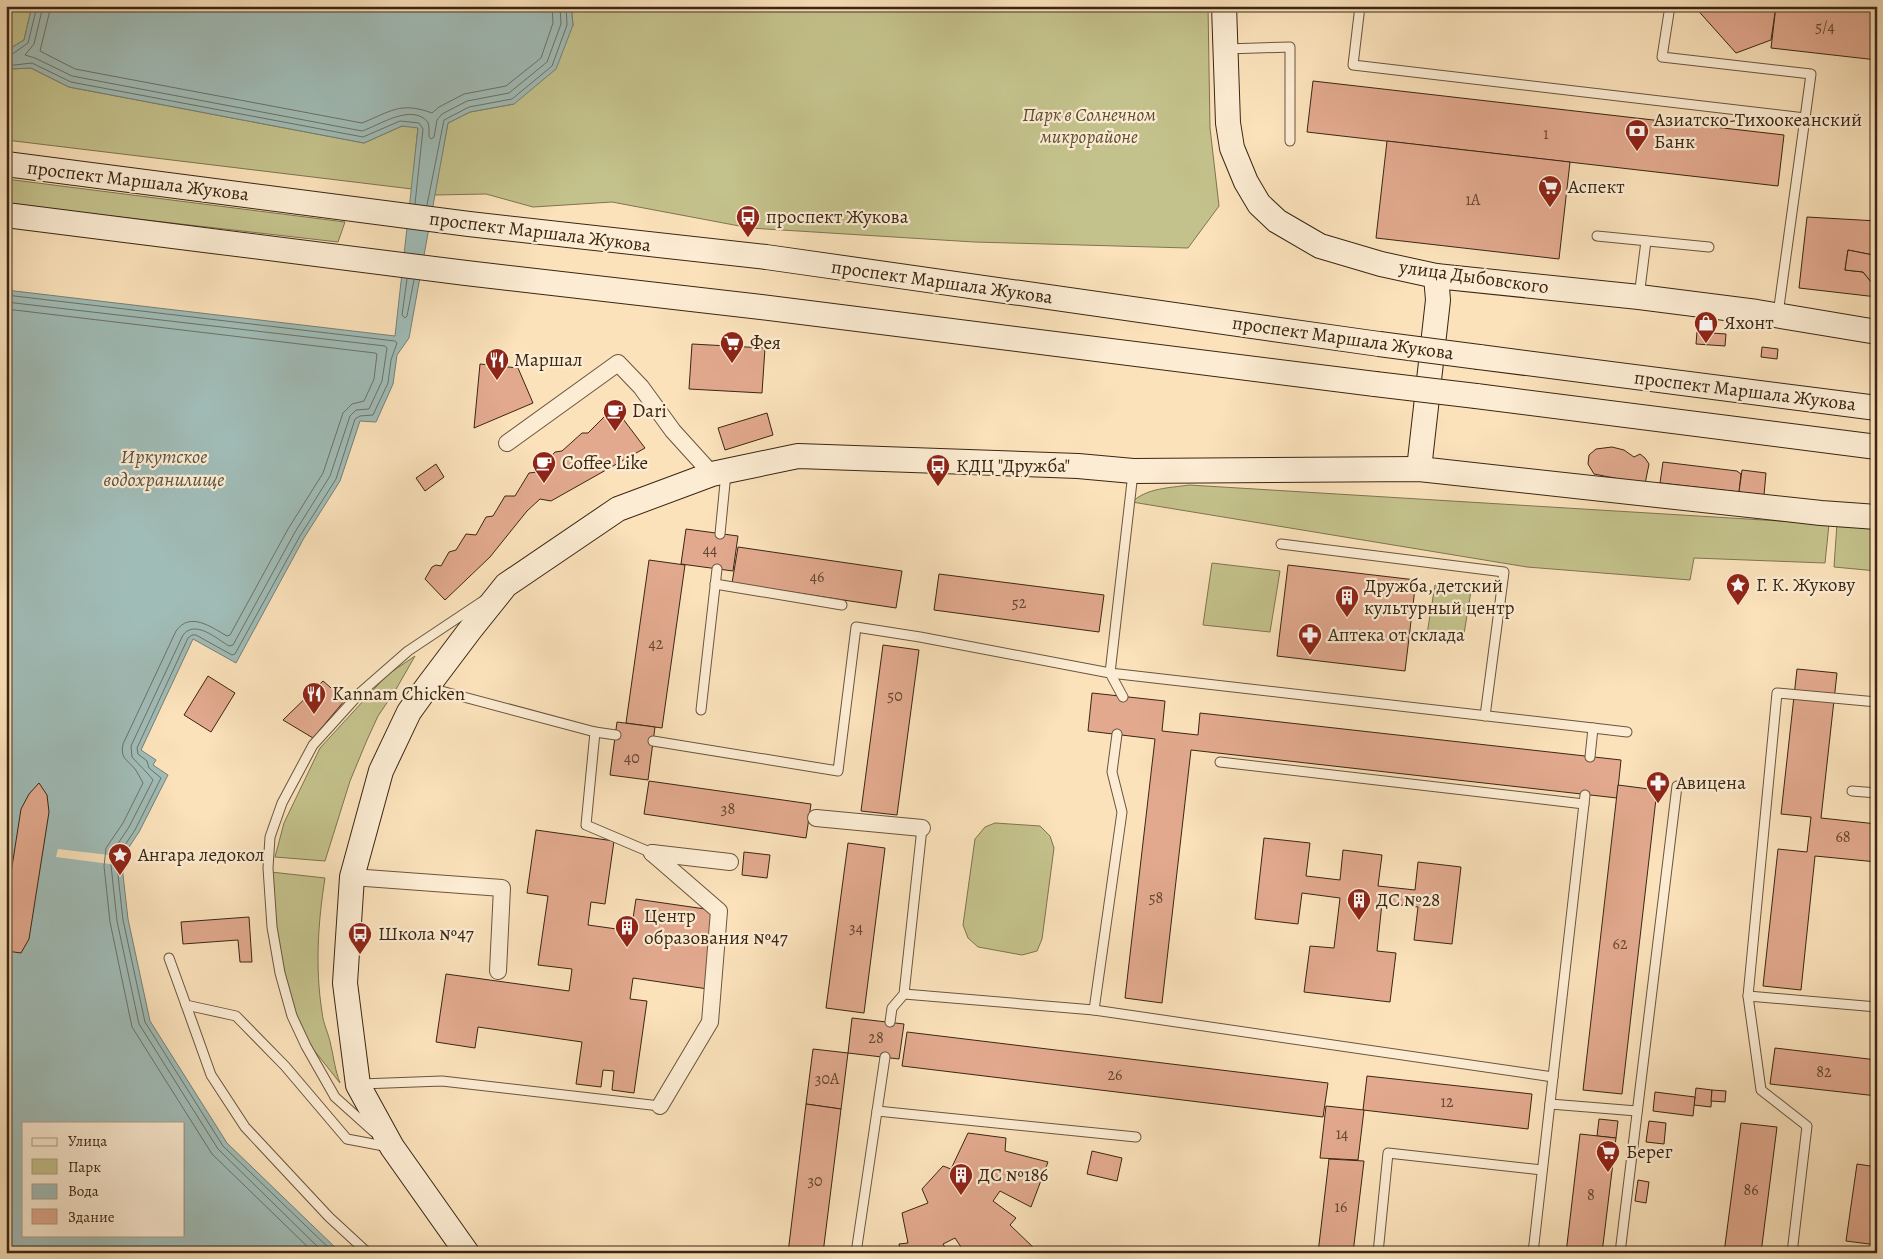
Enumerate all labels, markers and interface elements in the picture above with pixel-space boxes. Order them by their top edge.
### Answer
house number: 5/4 [1815,16,1835,38]
park label: Парк в Солнечном микрорайоне [1022,102,1156,150]
place label: Азиатско-Тихоокеанский Банк [1653,107,1862,155]
bank icon: Азиатско-Тихоокеанский Банк [1624,118,1650,152]
house number: 1 [1543,123,1549,145]
street label: проспект Маршала Жукова [26,154,251,208]
supermarket icon: Аспект [1537,174,1563,208]
place label: Аспект [1567,174,1625,200]
house number: 1А [1466,189,1481,211]
bus stop icon: проспект Жукова [735,204,761,238]
place label: проспект Жукова [766,204,909,230]
street label: проспект Маршала Жукова [428,205,653,259]
street label: проспект Маршала Жукова [830,254,1055,310]
street label: улица Дыбовского [1397,254,1550,300]
street label: проспект Маршала Жукова [1231,310,1456,366]
shop icon: Яхонт [1693,310,1719,344]
place label: Яхонт [1724,310,1774,336]
supermarket icon: Фея [719,330,745,364]
place label: Фея [750,330,781,356]
restaurant icon: Маршал [484,347,510,381]
place label: Маршал [514,347,582,373]
street label: проспект Маршала Жукова [1633,364,1858,418]
cafe icon: Dari [602,398,628,432]
place label: Dari [632,398,667,424]
water label: Иркутское водохранилище [104,443,224,493]
cafe icon: Coffee Like [531,450,557,484]
place label: Coffee Like [562,450,648,476]
bus stop icon: КДЦ "Дружба" [925,453,951,487]
place label: КДЦ "Дружба" [956,453,1070,479]
house number: 44 [703,539,717,561]
house number: 46 [810,566,824,588]
place icon: Г. К. Жукову [1725,572,1751,606]
place label: Г. К. Жукову [1756,572,1855,598]
place label: Дружба, детский культурный центр [1364,573,1515,621]
building icon: Дружба, детский культурный центр [1334,584,1360,618]
house number: 52 [1012,592,1027,614]
pharmacy icon: Аптека от склада [1297,622,1323,656]
place label: Аптека от склада [1327,622,1465,648]
house number: 42 [649,633,664,655]
restaurant icon: Kannam Chicken [301,681,327,715]
place label: Kannam Chicken [332,681,465,707]
house number: 50 [887,685,903,707]
house number: 40 [624,747,640,769]
pharmacy icon: Авицена [1645,770,1671,804]
place label: Авицена [1675,770,1746,796]
house number: 38 [721,798,735,820]
house number: 68 [1835,826,1851,848]
place icon: Ангара ледокол [107,842,133,876]
place label: Ангара ледокол [137,842,265,868]
house number: 58 [1149,887,1163,909]
building icon: ДС №28 [1346,887,1372,921]
place label: ДС №28 [1376,887,1440,913]
place label: Центр образования №47 [644,903,788,951]
building icon: Центр образования №47 [614,914,640,948]
house number: 34 [849,917,863,939]
bus stop icon: Школа №47 [347,921,373,955]
place label: Школа №47 [378,921,474,947]
house number: 62 [1613,933,1628,955]
house number: 28 [868,1027,884,1049]
house number: 82 [1816,1061,1832,1083]
house number: 26 [1108,1064,1123,1086]
house number: 30А [815,1068,840,1090]
house number: 12 [1440,1091,1454,1113]
legend [22,1122,185,1236]
house number: 14 [1336,1123,1348,1145]
text: Улица [68,1131,107,1151]
supermarket icon: Берег [1595,1139,1621,1173]
place label: Берег [1626,1139,1673,1165]
text: Парк [68,1157,101,1177]
building icon: ДС №186 [948,1162,974,1196]
place label: ДС №186 [978,1162,1049,1188]
house number: 30 [807,1170,823,1192]
house number: 86 [1743,1179,1759,1201]
text: Вода [68,1181,99,1201]
house number: 8 [1587,1184,1595,1206]
house number: 16 [1335,1196,1347,1218]
text: Здание [68,1207,115,1227]

